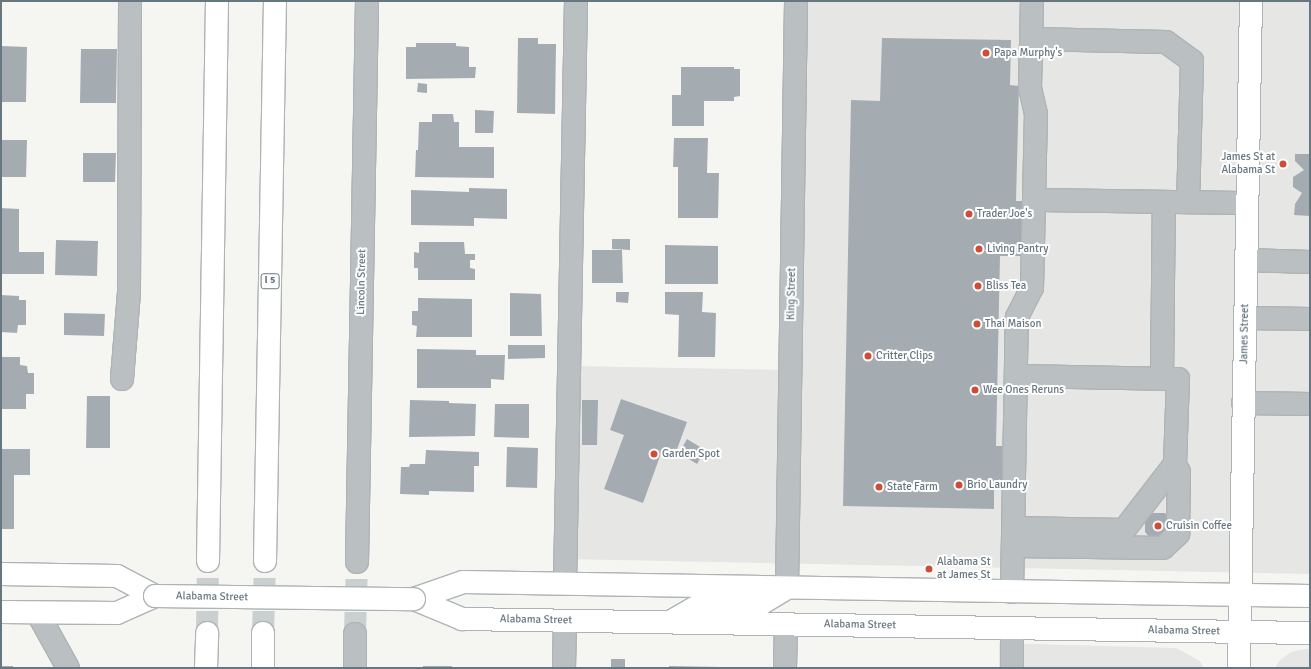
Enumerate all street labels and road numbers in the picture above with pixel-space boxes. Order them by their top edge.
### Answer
street label: Lincoln Street [355,249,369,315]
street label: King Street [785,268,799,320]
road number: I 5 [260,273,280,289]
street label: James Street [1238,304,1252,364]
street label: Alabama Street [176,590,248,604]
street label: Alabama Street [500,613,572,627]
street label: Alabama Street [824,618,896,632]
street label: Alabama Street [1148,624,1220,638]

